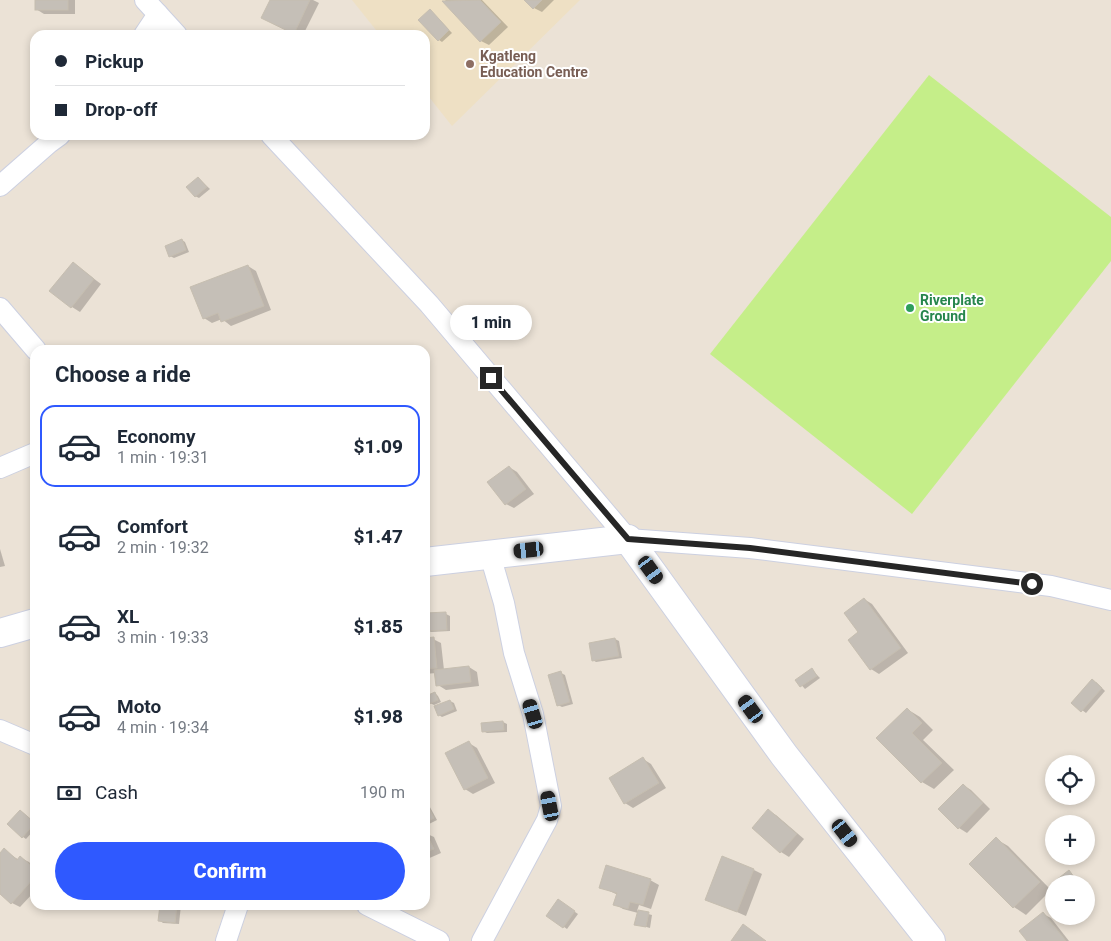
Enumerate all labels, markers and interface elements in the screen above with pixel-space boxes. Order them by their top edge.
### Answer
place label: Kgatleng Education Centre [480,48,588,80]
text: Pickup [85,50,144,73]
marker: Kgatleng Education Centre [464,58,476,70]
text: Drop-off [85,98,157,121]
place label: Riverplate Ground [920,292,984,324]
marker: Riverplate Ground [904,302,916,314]
callout: 1 min [450,306,532,340]
text: 1 min [471,313,511,332]
text: Choose a ride [55,362,191,387]
route end [480,367,502,389]
icon: car [57,424,102,469]
text: Economy [117,425,196,448]
text: $1.09 [354,435,403,458]
text: 1 min · 19:31 [117,448,209,467]
icon: car [57,514,102,559]
text: Comfort [117,515,188,538]
text: $1.47 [354,525,403,548]
text: 2 min · 19:32 [117,538,209,557]
car [513,541,544,559]
car [636,553,665,587]
route start [1021,573,1043,595]
icon: car [57,604,102,649]
text: XL [117,605,139,628]
text: $1.85 [354,615,403,638]
text: 3 min · 19:33 [117,628,209,647]
car [736,692,765,726]
icon: car [57,694,102,739]
text: Moto [117,695,161,718]
car [521,697,544,731]
text: $1.98 [354,705,403,728]
text: 4 min · 19:34 [117,718,209,737]
map controls [1045,755,1095,925]
button: locate [1045,755,1095,805]
icon: cash [55,779,83,807]
text: Cash [95,781,138,804]
text: 190 m [360,783,405,802]
car [539,790,560,822]
button: + [1045,815,1095,865]
car [829,817,860,849]
button: Confirm [55,842,405,900]
button: − [1045,875,1095,925]

